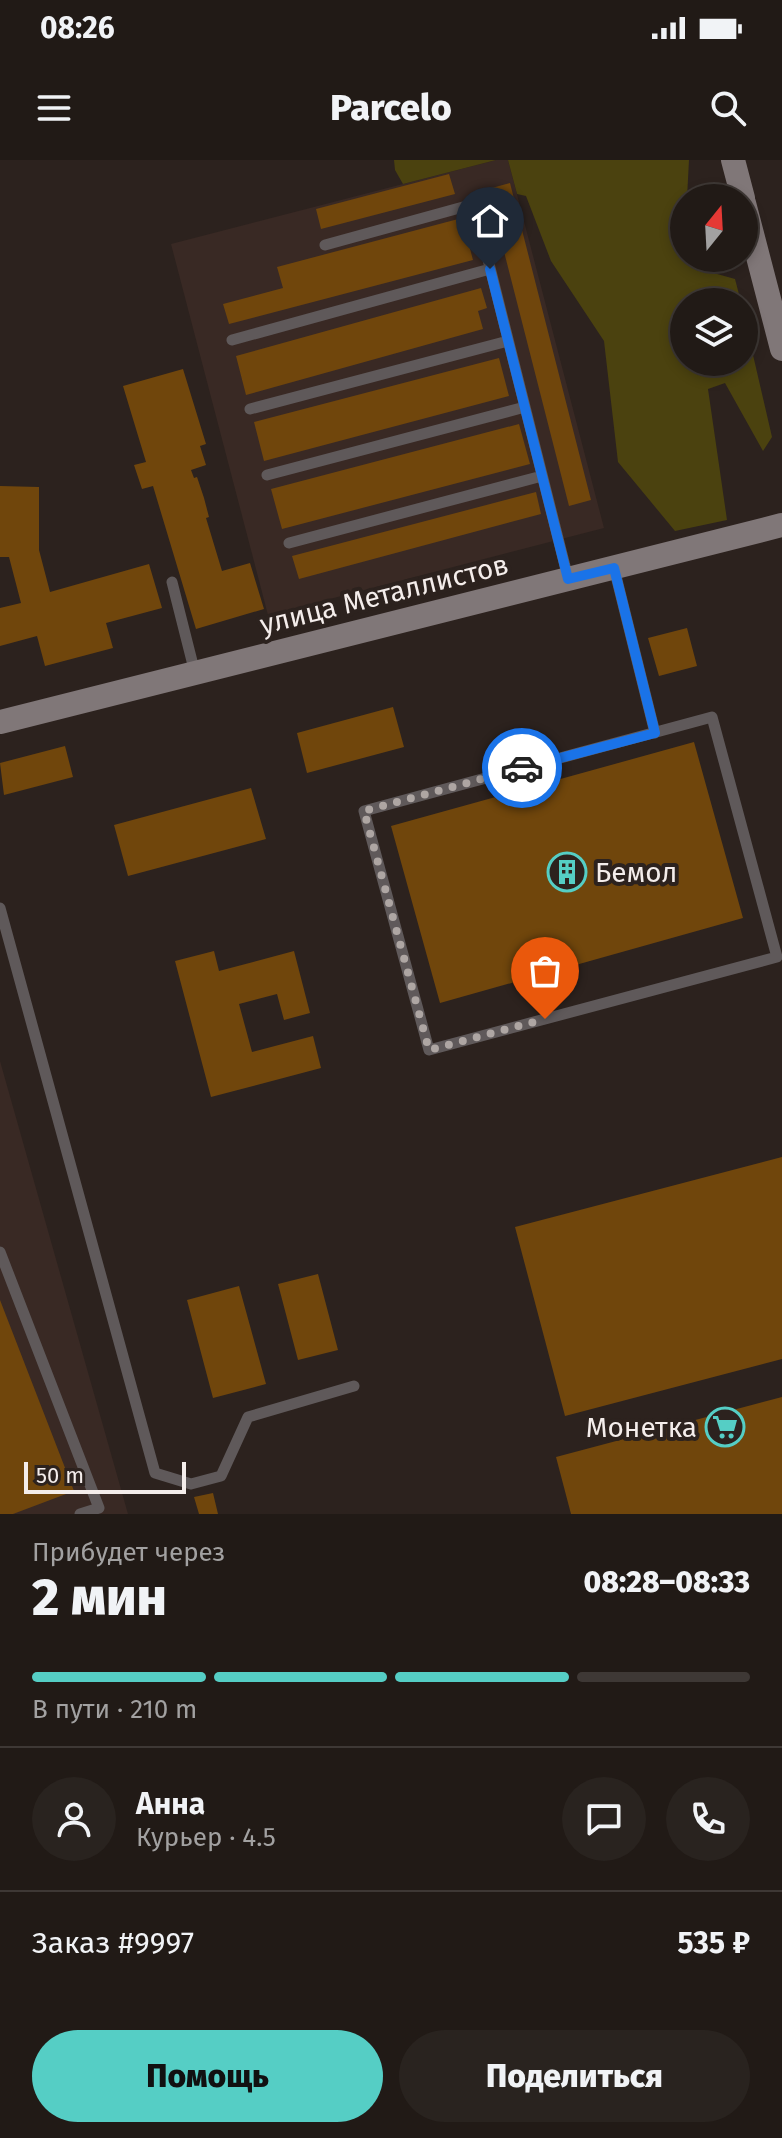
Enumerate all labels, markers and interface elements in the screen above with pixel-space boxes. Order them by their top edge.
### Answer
text: 08:26 [40,10,115,46]
icon: menu [32,86,76,130]
text: Parcelo [330,86,452,130]
icon: search [706,86,750,130]
north arrow [670,184,758,272]
map controls [670,184,758,376]
pin [456,187,524,269]
icon: home [468,199,512,243]
button: layers [670,288,758,376]
street label: улица Металлистов [256,548,512,641]
courier [482,728,562,808]
icon: car [500,746,544,790]
building icon: Бемол [546,851,588,893]
place label: Бемол [595,856,677,889]
pin [511,937,579,1019]
icon: bag [523,949,567,993]
supermarket icon: Монетка [704,1406,746,1448]
place label: Монетка [586,1411,697,1444]
scale bar [24,1458,186,1494]
text: 50 m [36,1462,84,1489]
text: Прибудет через [32,1537,225,1568]
text: 08:28–08:33 [583,1564,750,1600]
text: 2 мин [32,1566,167,1629]
text: В пути · 210 m [32,1694,197,1725]
button: person [32,1777,116,1861]
button: chat [562,1777,646,1861]
button: phone [666,1777,750,1861]
text: Анна [136,1786,205,1822]
text: Курьер · 4.5 [136,1822,276,1853]
text: Заказ #9997 [32,1925,194,1961]
text: 535 ₽ [678,1925,750,1961]
button: Помощь [32,2030,383,2122]
button: Поделиться [399,2030,750,2122]

